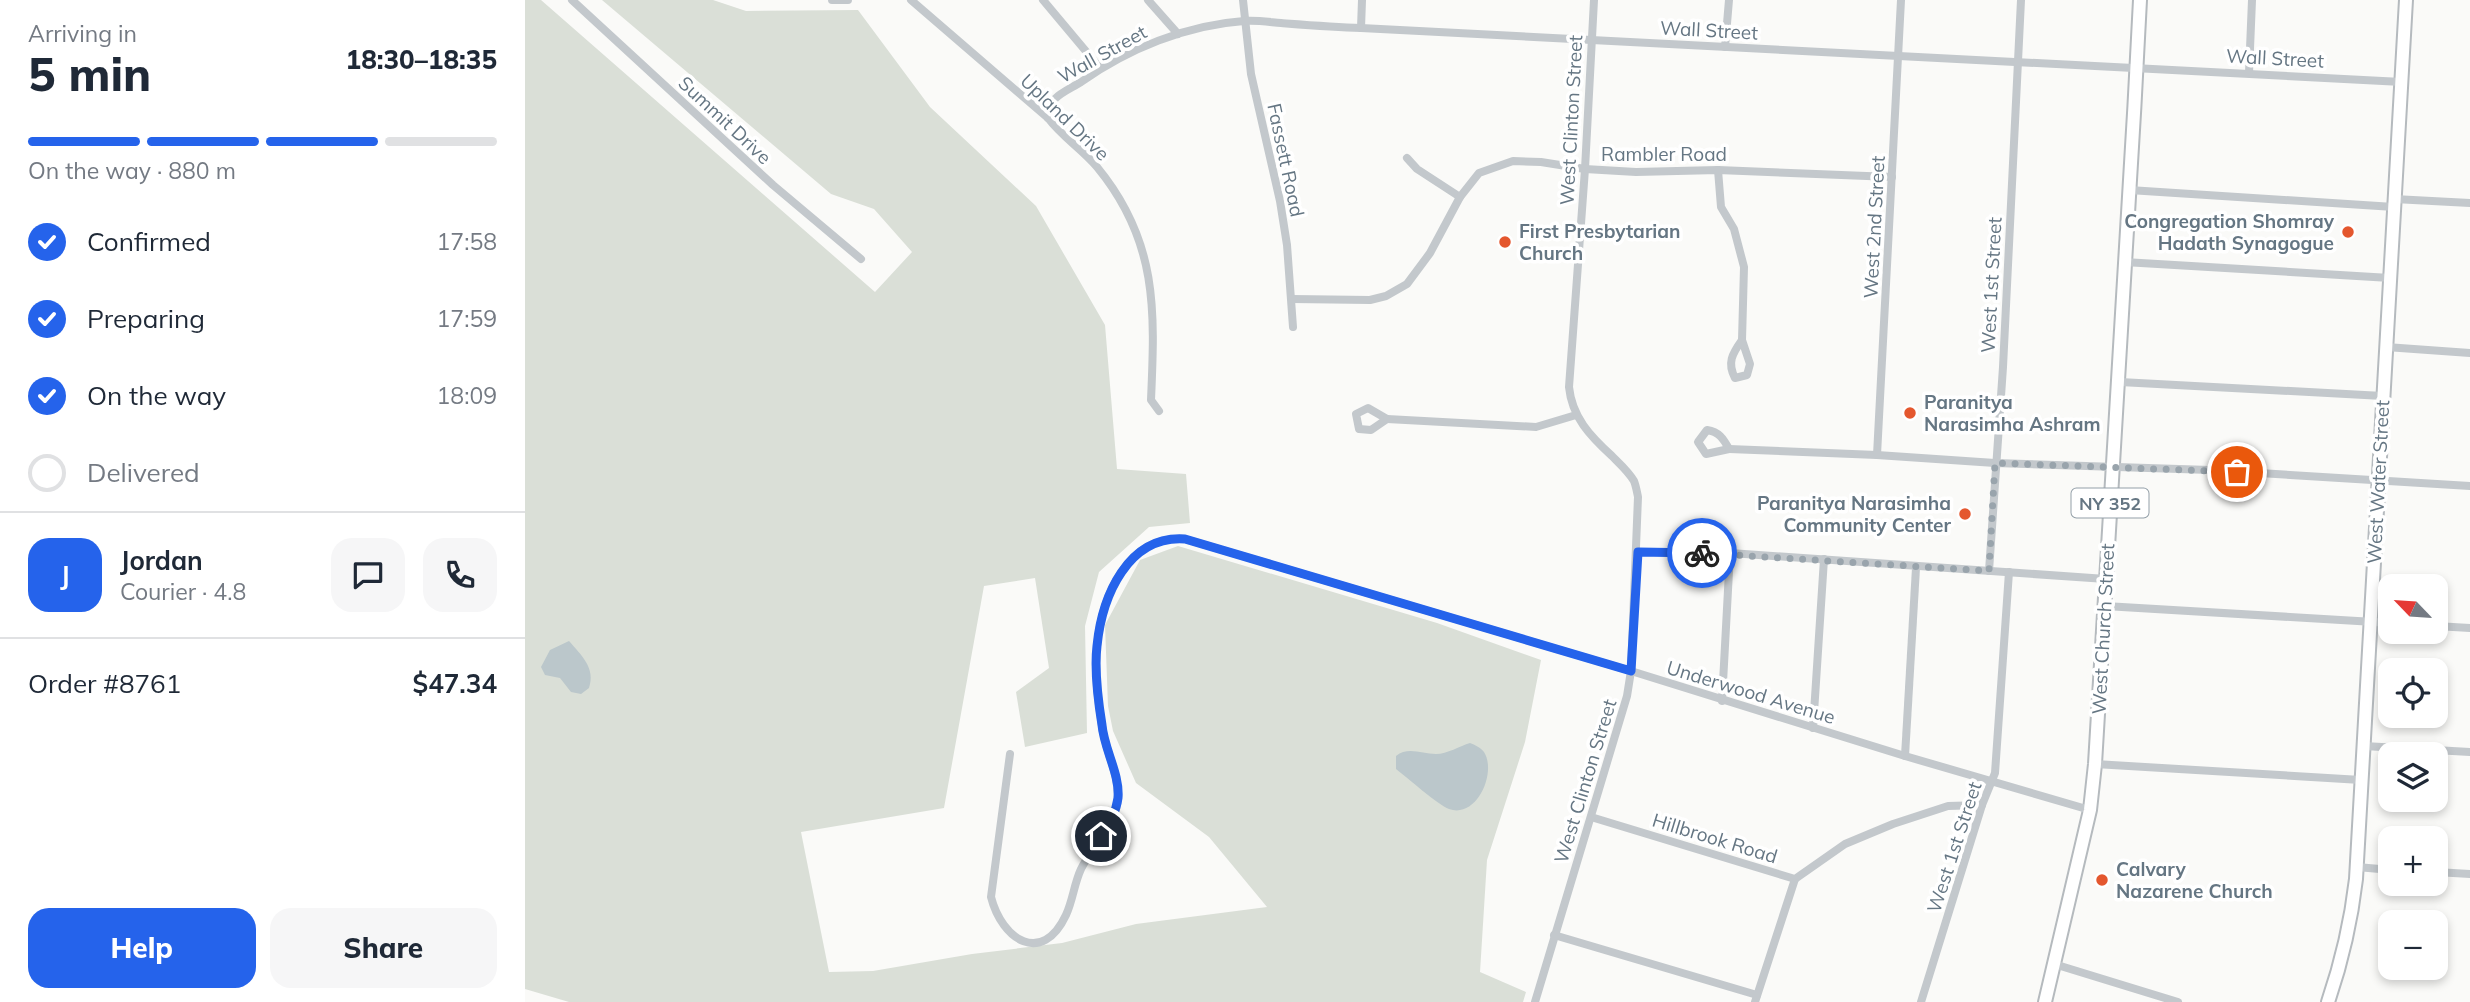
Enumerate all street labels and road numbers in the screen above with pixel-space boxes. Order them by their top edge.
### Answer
street label: Wall Street [1659,15,1759,45]
street label: Wall Street [1053,20,1151,88]
street label: West Clinton Street [1555,34,1587,206]
street label: Wall Street [2225,43,2325,73]
street label: Upland Drive [1015,69,1115,165]
street label: Summit Drive [674,71,776,169]
street label: Fassett Road [1262,101,1310,219]
street label: Rambler Road [1601,142,1727,166]
street label: West 2nd Street [1858,155,1890,299]
street label: West 1st Street [1975,216,2007,354]
street label: West Water Street [2362,399,2394,565]
road number: NY 352 [2071,489,2149,518]
street label: West Church Street [2087,543,2119,715]
street label: Underwood Avenue [1664,655,1838,729]
street label: West Clinton Street [1549,696,1622,866]
street label: West 1st Street [1922,778,1987,915]
street label: Hillbrook Road [1650,808,1780,868]

